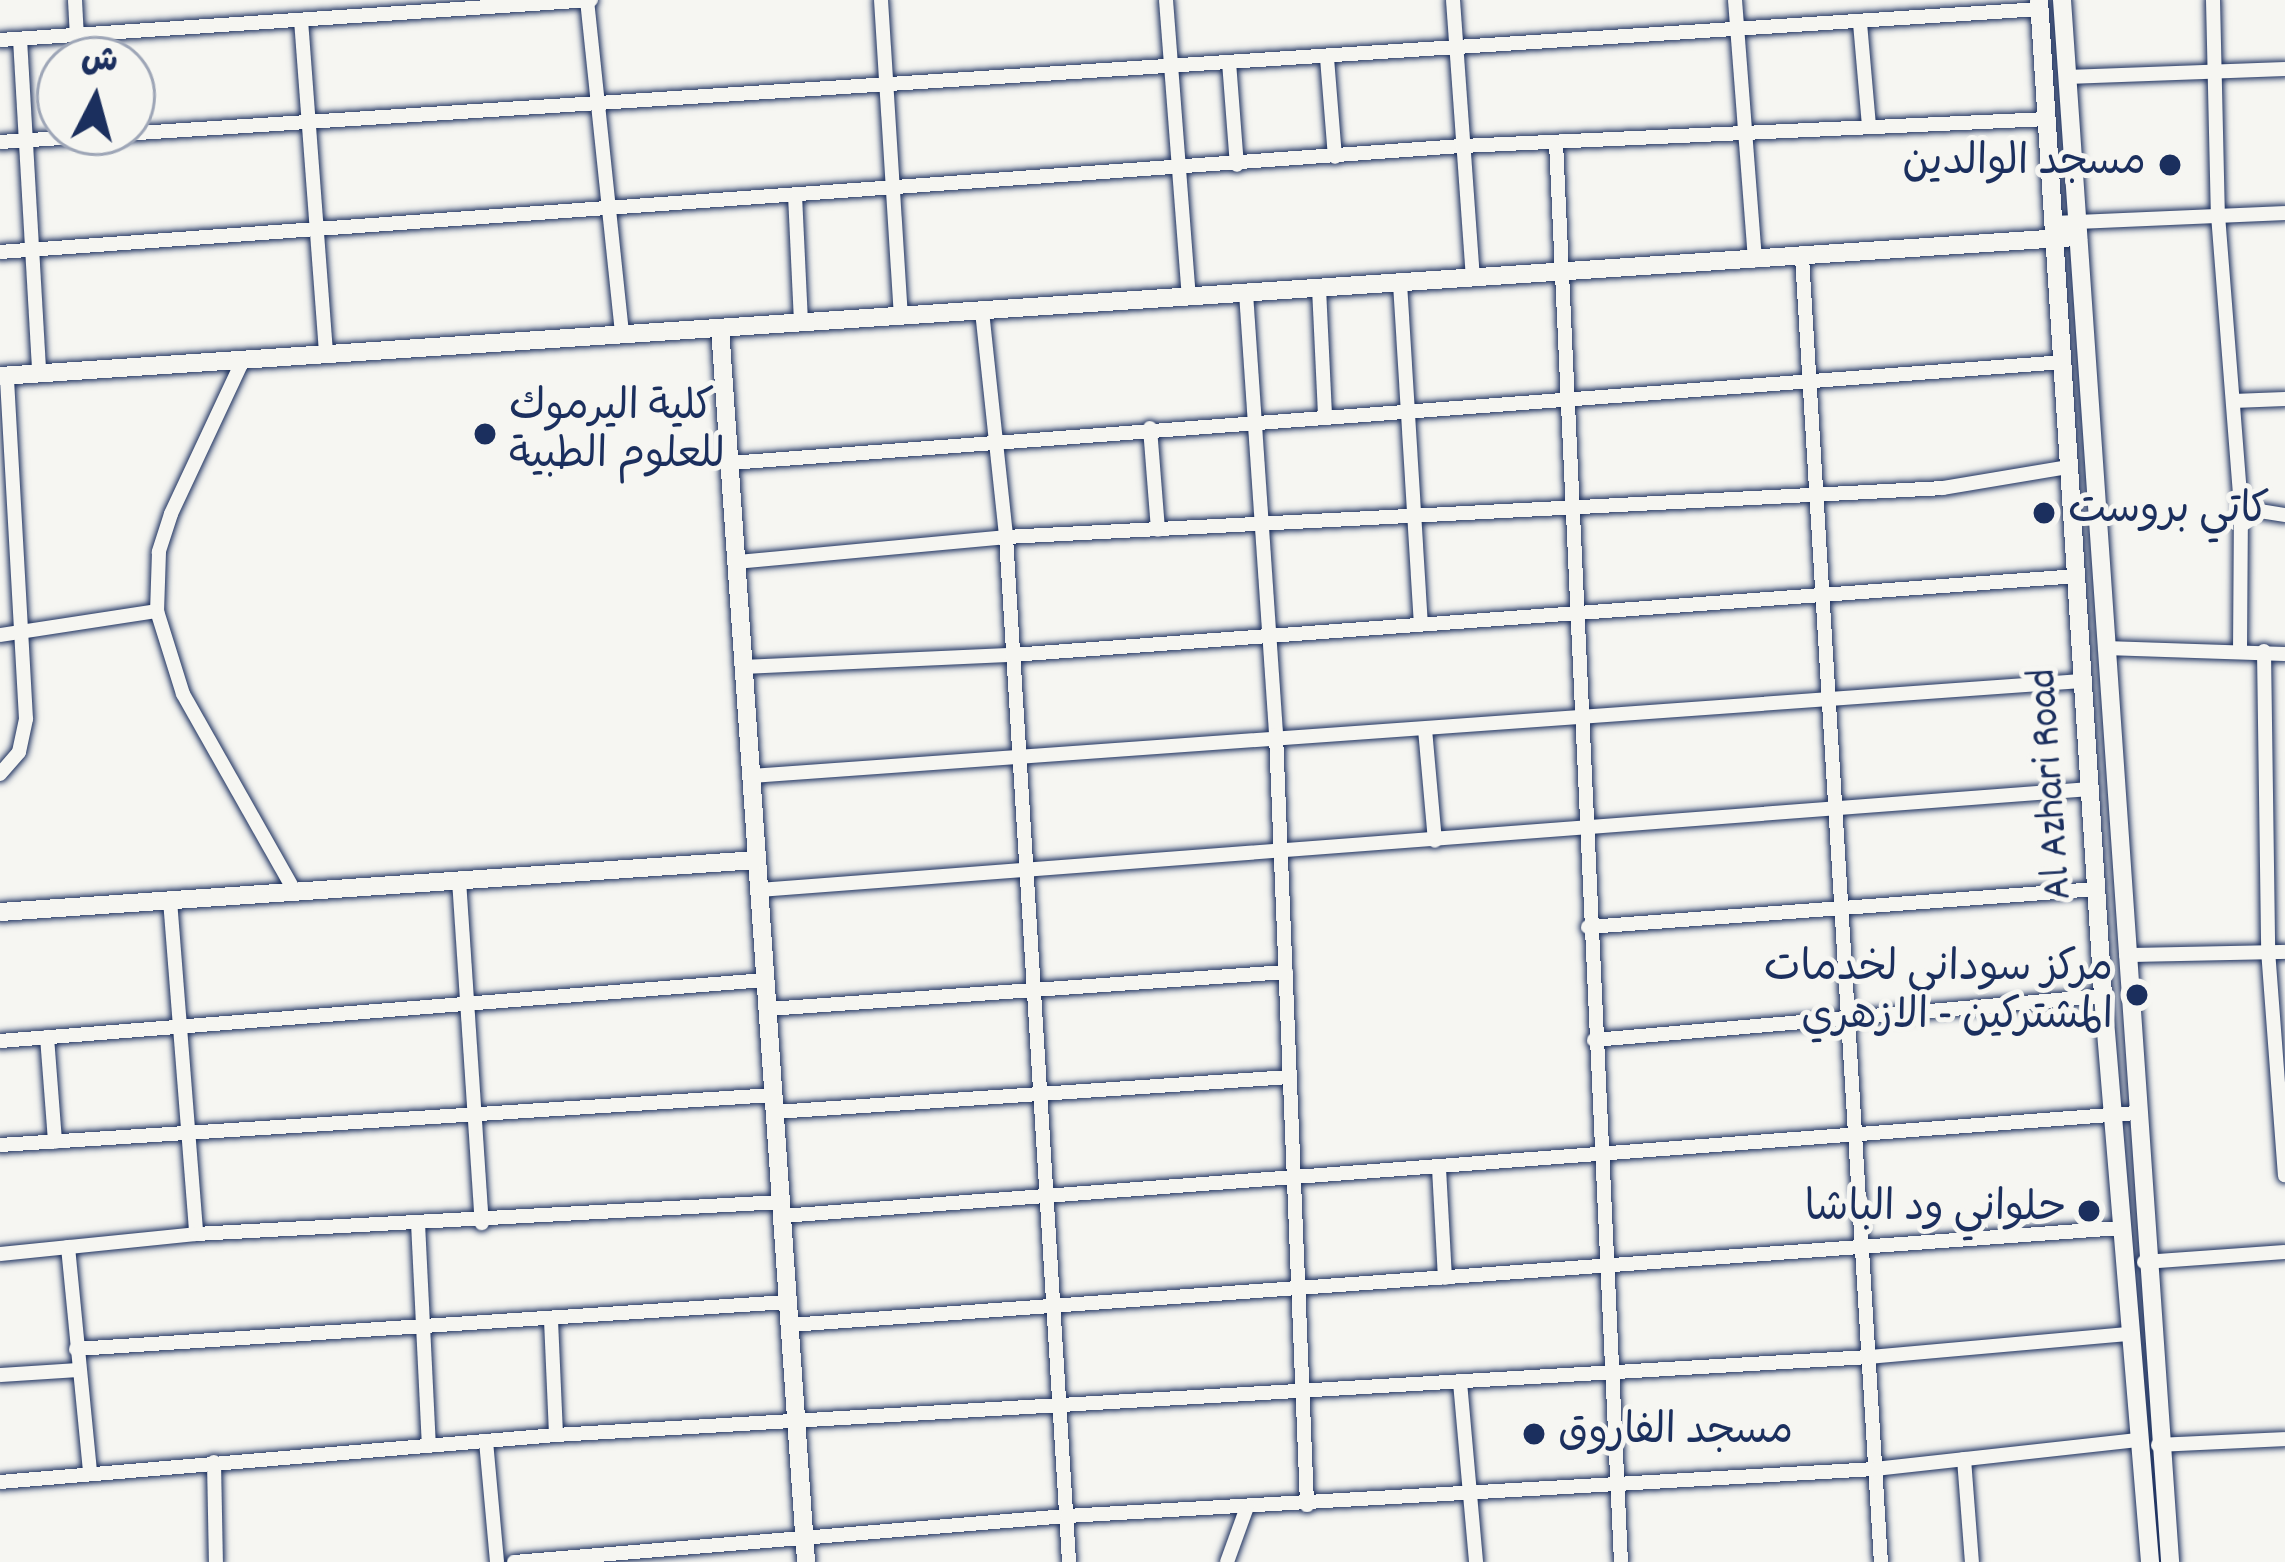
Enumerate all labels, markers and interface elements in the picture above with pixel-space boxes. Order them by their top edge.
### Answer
north arrow [36,36,156,156]
text: ش [79,37,120,88]
place label: مسجد الوالدين [1902,140,2146,190]
marker: مسجد الوالدين [2157,152,2183,178]
place label: كلية اليرموك للعلوم الطبية [509,385,725,484]
marker: كلية اليرموك للعلوم الطبية [472,421,498,447]
place label: كاتي بروست [2068,488,2270,538]
marker: كاتي بروست [2031,500,2057,526]
street label: Al Azhari Road [2020,667,2086,901]
place label: مركز سوداني لخدمات المشتركين - الازهري [1764,946,2113,1044]
marker: مركز سوداني لخدمات المشتركين - الازهري [2124,982,2150,1008]
place label: حلواني ود الباشا [1805,1186,2065,1236]
marker: حلواني ود الباشا [2076,1198,2102,1224]
place label: مسجد الفاروق [1558,1409,1793,1459]
marker: مسجد الفاروق [1521,1421,1547,1447]

